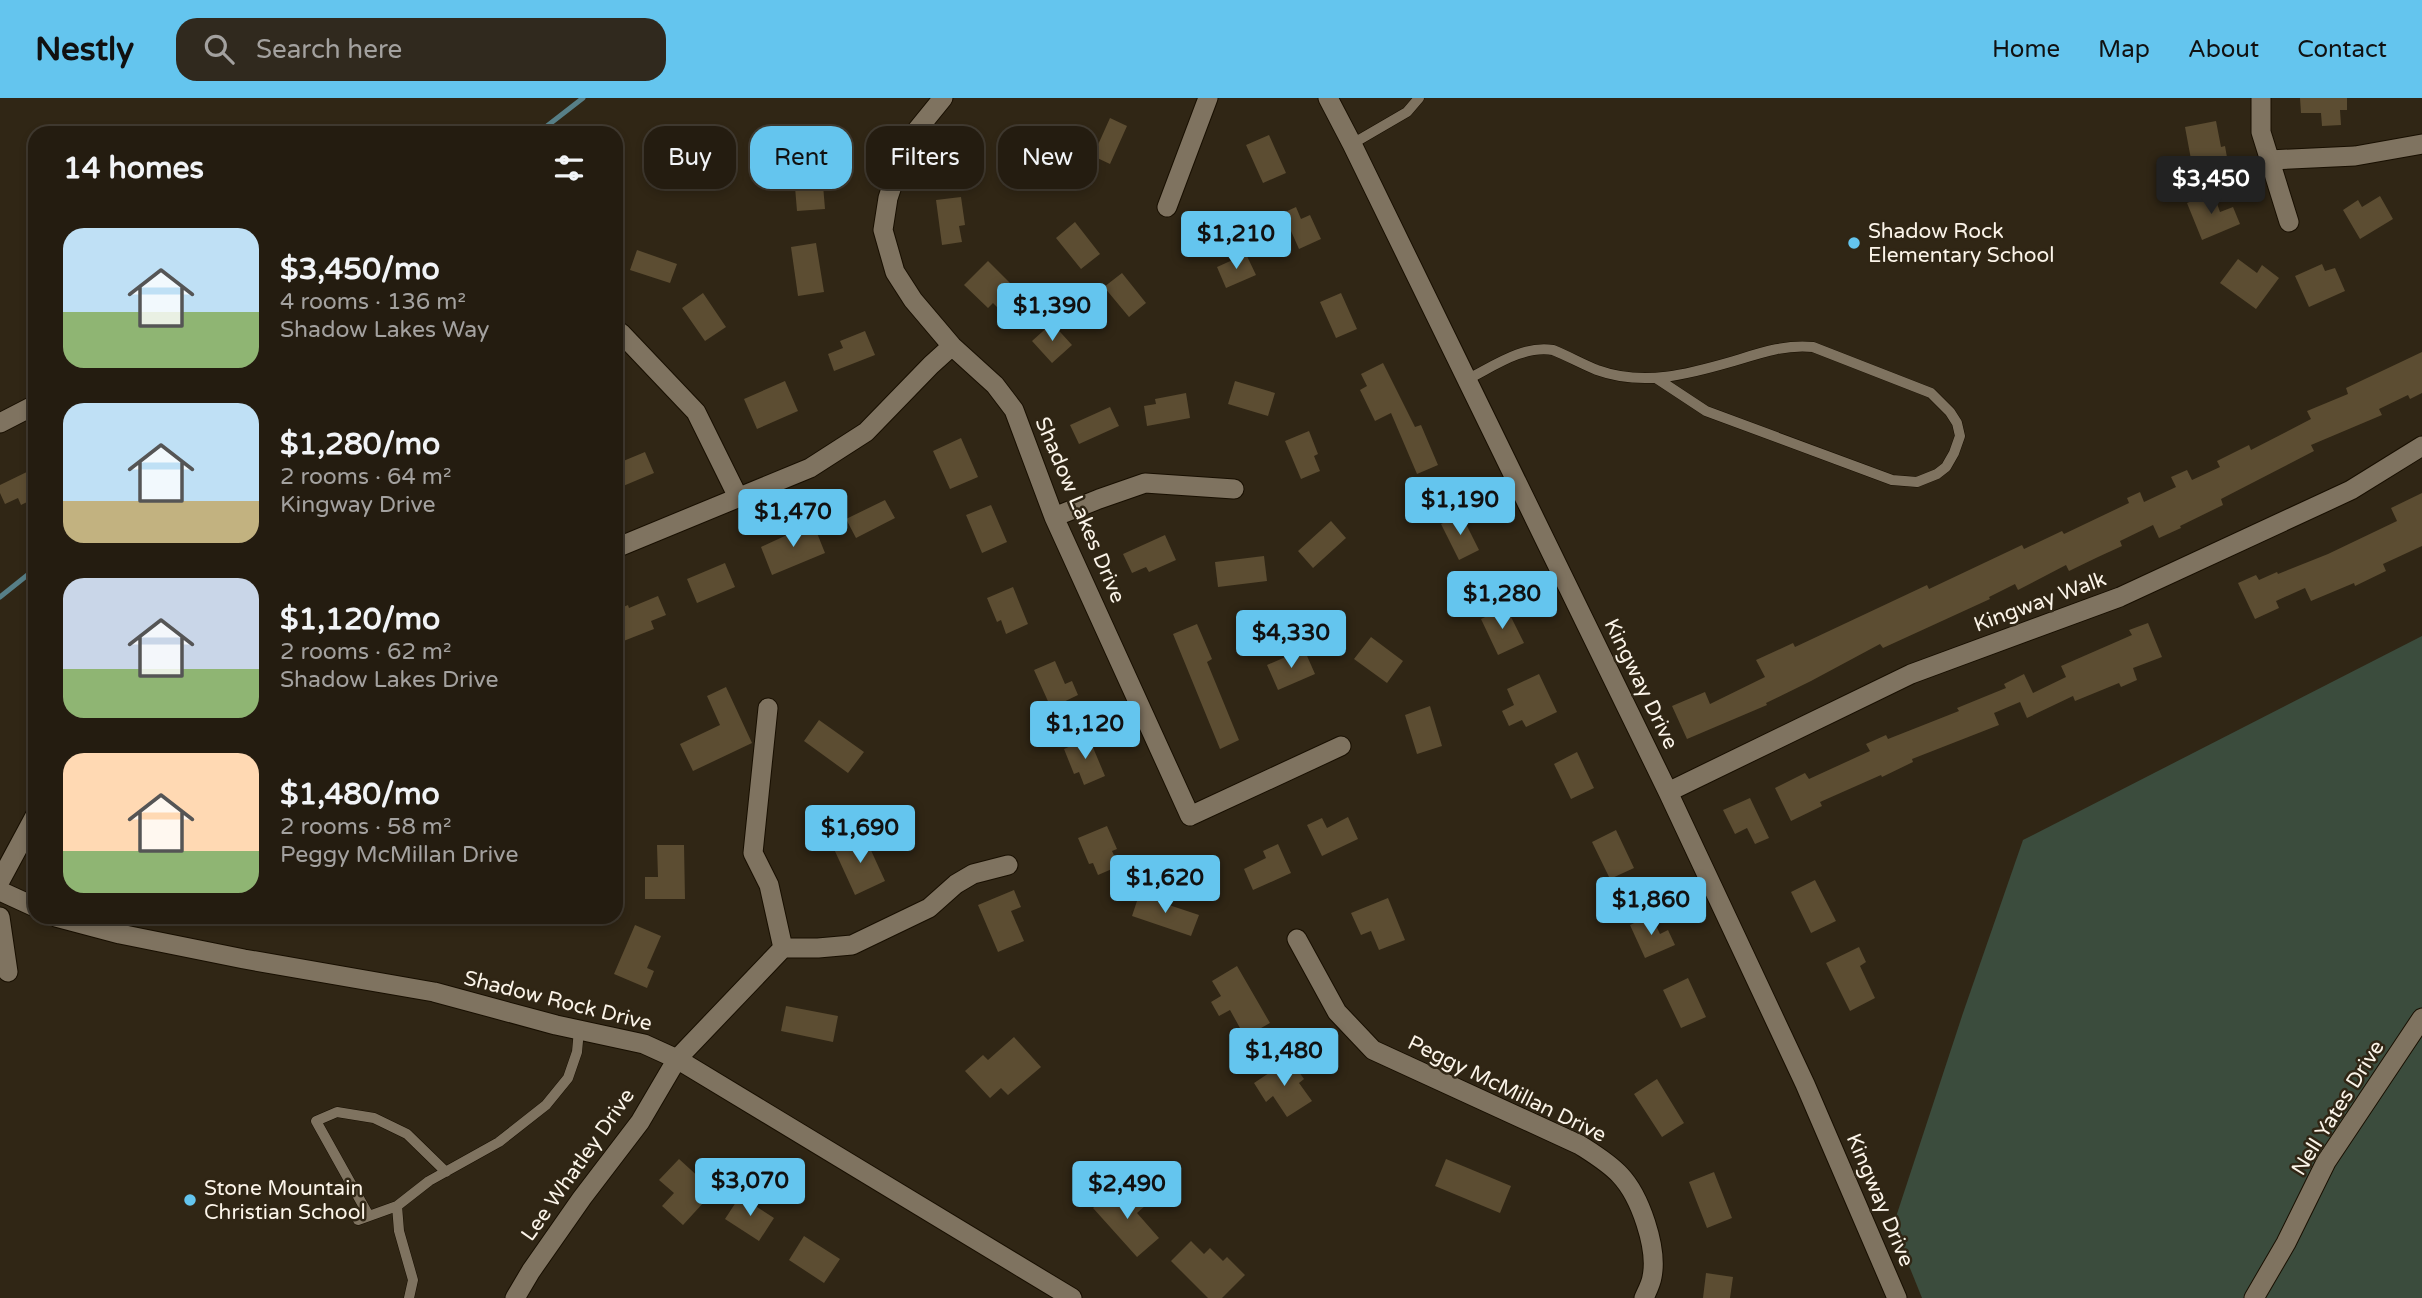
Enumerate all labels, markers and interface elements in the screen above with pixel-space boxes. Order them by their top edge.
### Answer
search box [176,18,666,81]
text: Nestly [35,30,134,69]
icon: search [200,30,238,68]
text: Search here [256,34,402,65]
text: Home [1992,35,2060,64]
text: Map [2098,35,2150,64]
text: About [2188,35,2259,64]
text: Contact [2297,35,2387,64]
chip: Buy [644,126,736,189]
chip: Rent [750,126,852,189]
chip: Filters [866,126,984,189]
chip: New [998,126,1097,189]
icon: filters [550,149,588,187]
text: 14 homes [63,150,204,187]
pin: $3,450 [2154,156,2268,216]
text: $3,450 [2172,165,2250,193]
pin: $1,210 [1179,212,1293,271]
place label: Shadow Rock Elementary School [1868,219,2055,268]
text: $1,210 [1197,220,1275,248]
marker: Shadow Rock Elementary School [1846,235,1862,251]
text: $3,450/mo [280,251,440,288]
icon: home [119,256,203,340]
pin: $1,390 [995,284,1109,343]
text: 4 rooms · 136 m² [280,288,466,316]
text: $1,390 [1013,292,1091,320]
text: Shadow Lakes Way [280,316,489,344]
street label: Shadow Lakes Drive [1029,413,1131,607]
text: $1,280/mo [280,426,440,463]
icon: home [119,431,203,515]
text: 2 rooms · 64 m² [280,463,451,491]
pin: $1,190 [1403,478,1517,537]
text: $1,190 [1421,486,1499,514]
pin: $1,470 [736,490,850,549]
text: Kingway Drive [280,491,435,519]
text: $1,470 [754,498,832,526]
street label: Kingway Walk [1970,566,2110,638]
pin: $1,280 [1445,572,1559,631]
text: $1,280 [1463,580,1541,608]
text: $1,120/mo [280,601,440,638]
icon: home [119,606,203,690]
pin: $4,330 [1234,610,1348,670]
street label: Kingway Drive [1599,615,1683,753]
text: $4,330 [1252,619,1330,647]
text: 2 rooms · 62 m² [280,638,451,666]
text: Shadow Lakes Drive [280,666,499,694]
pin: $1,120 [1028,702,1142,761]
text: $1,120 [1046,710,1124,738]
text: $1,480/mo [280,776,440,813]
icon: home [119,781,203,865]
pin: $1,690 [803,806,917,865]
text: 2 rooms · 58 m² [280,813,451,841]
text: $1,690 [821,814,899,842]
text: Peggy McMillan Drive [280,841,518,869]
pin: $1,620 [1108,856,1222,915]
text: $1,620 [1126,864,1204,892]
pin: $1,860 [1594,878,1708,937]
text: $1,860 [1612,886,1690,914]
street label: Shadow Rock Drive [461,966,655,1036]
pin: $1,480 [1227,1028,1341,1088]
street label: Peggy McMillan Drive [1404,1030,1610,1148]
street label: Nell Yates Drive [2286,1036,2390,1180]
text: $1,480 [1245,1037,1323,1065]
street label: Lee Whatley Drive [516,1084,640,1246]
street label: Kingway Drive [1841,1130,1919,1270]
pin: $3,070 [693,1158,807,1218]
pin: $2,490 [1070,1162,1184,1221]
text: $3,070 [711,1167,789,1195]
text: $2,490 [1088,1170,1166,1198]
place label: Stone Mountain Christian School [204,1176,366,1225]
marker: Stone Mountain Christian School [182,1192,198,1208]

